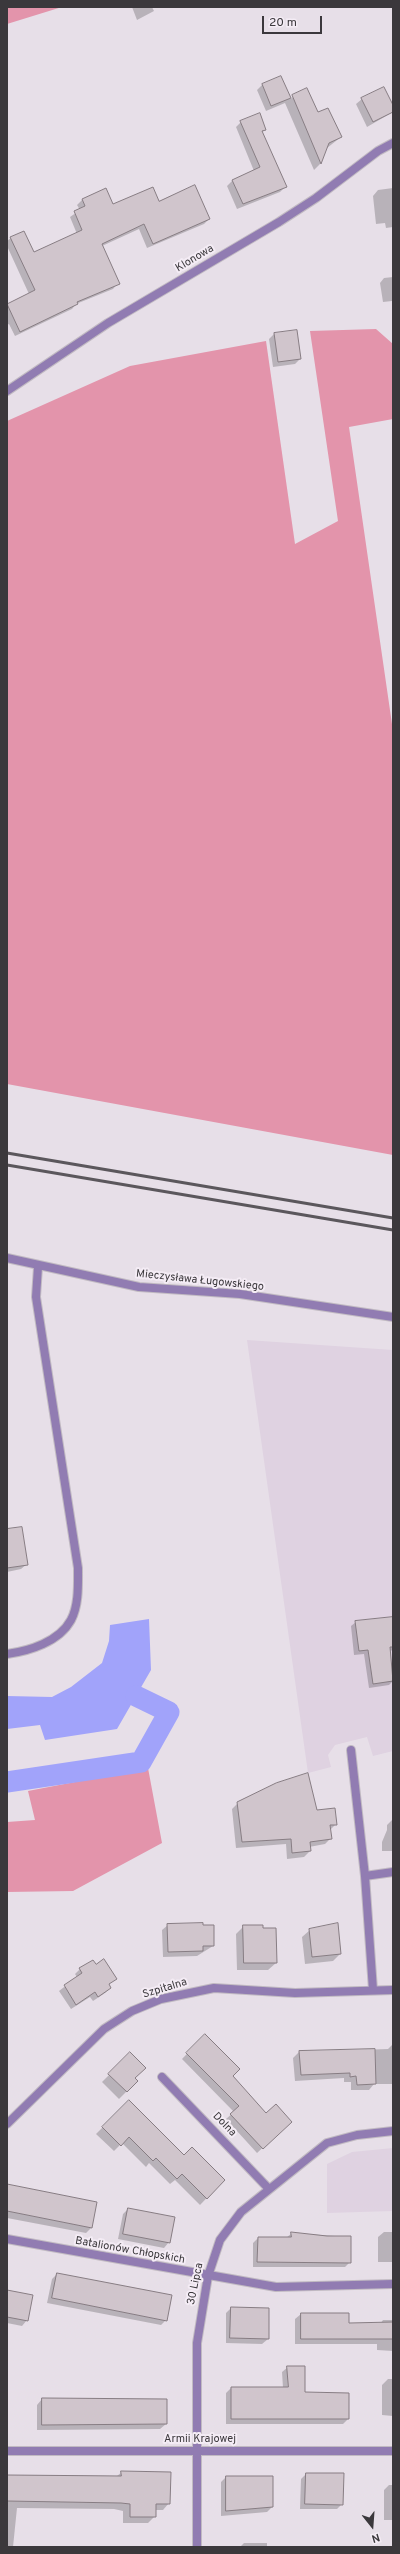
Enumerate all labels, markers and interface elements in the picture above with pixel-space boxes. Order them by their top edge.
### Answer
scale bar [264,8,324,34]
text: 20 m [269,15,297,31]
street label: Klonowa [174,242,216,276]
street label: Mieczysława Ługowskiego [135,1268,265,1294]
street label: Szpitalna [141,1976,189,2002]
street label: Dolna [209,2110,239,2140]
street label: Batalionów Chłopskich [74,2235,186,2267]
street label: 30 Lipca [185,2262,207,2306]
street label: Armii Krajowej [164,2433,236,2447]
north arrow [352,2506,392,2546]
text: N [370,2530,381,2545]

